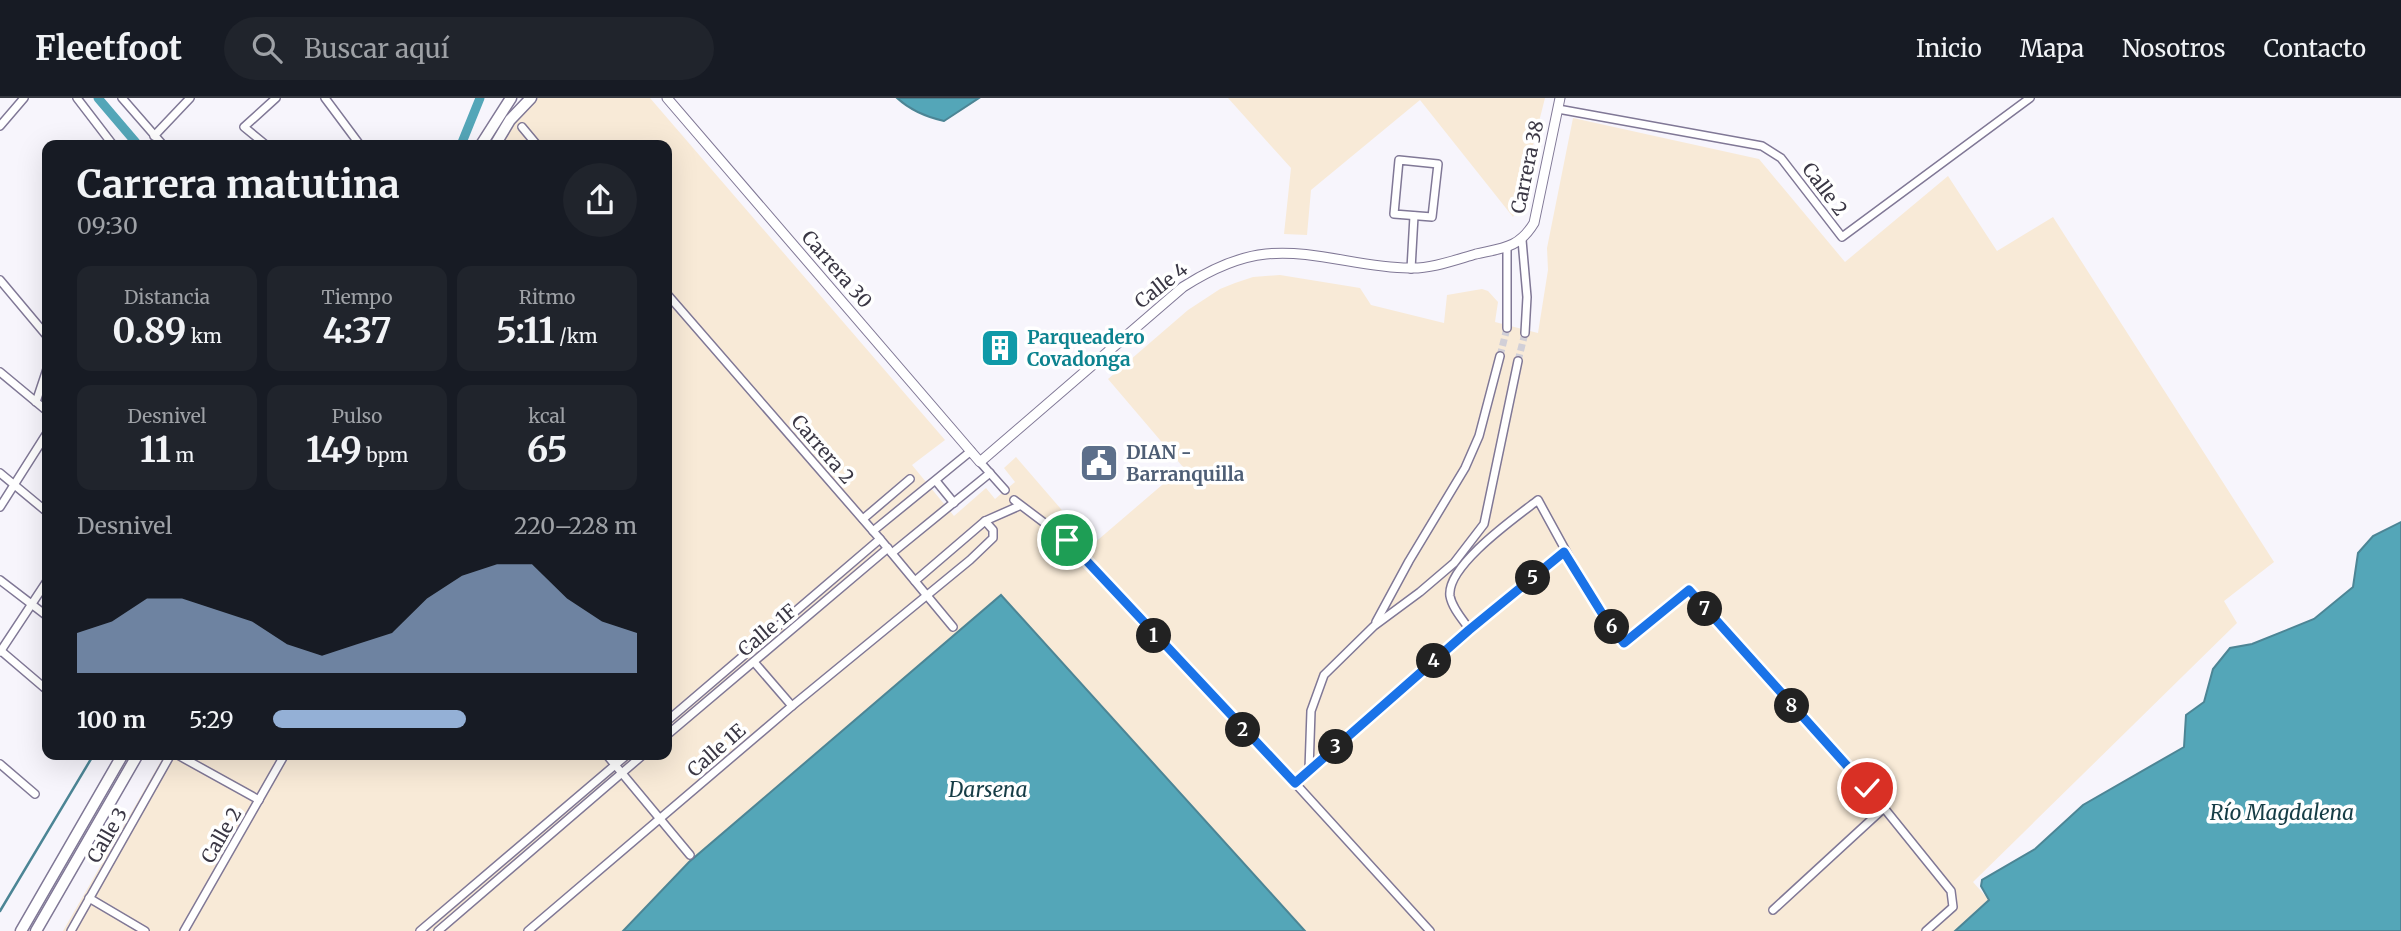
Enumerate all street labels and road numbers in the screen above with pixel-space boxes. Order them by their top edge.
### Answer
street label: Carrera 38 [1505,118,1549,216]
street label: Calle 2 [1797,158,1853,220]
street label: Carrera 30 [797,225,877,313]
street label: Calle 4 [1130,257,1193,313]
street label: Carrera 2 [786,410,860,488]
street label: Calle 1F [733,598,801,661]
street label: Calle 1E [682,718,750,782]
street label: Calle 3 [82,803,132,867]
street label: Calle 2 [196,803,246,867]

